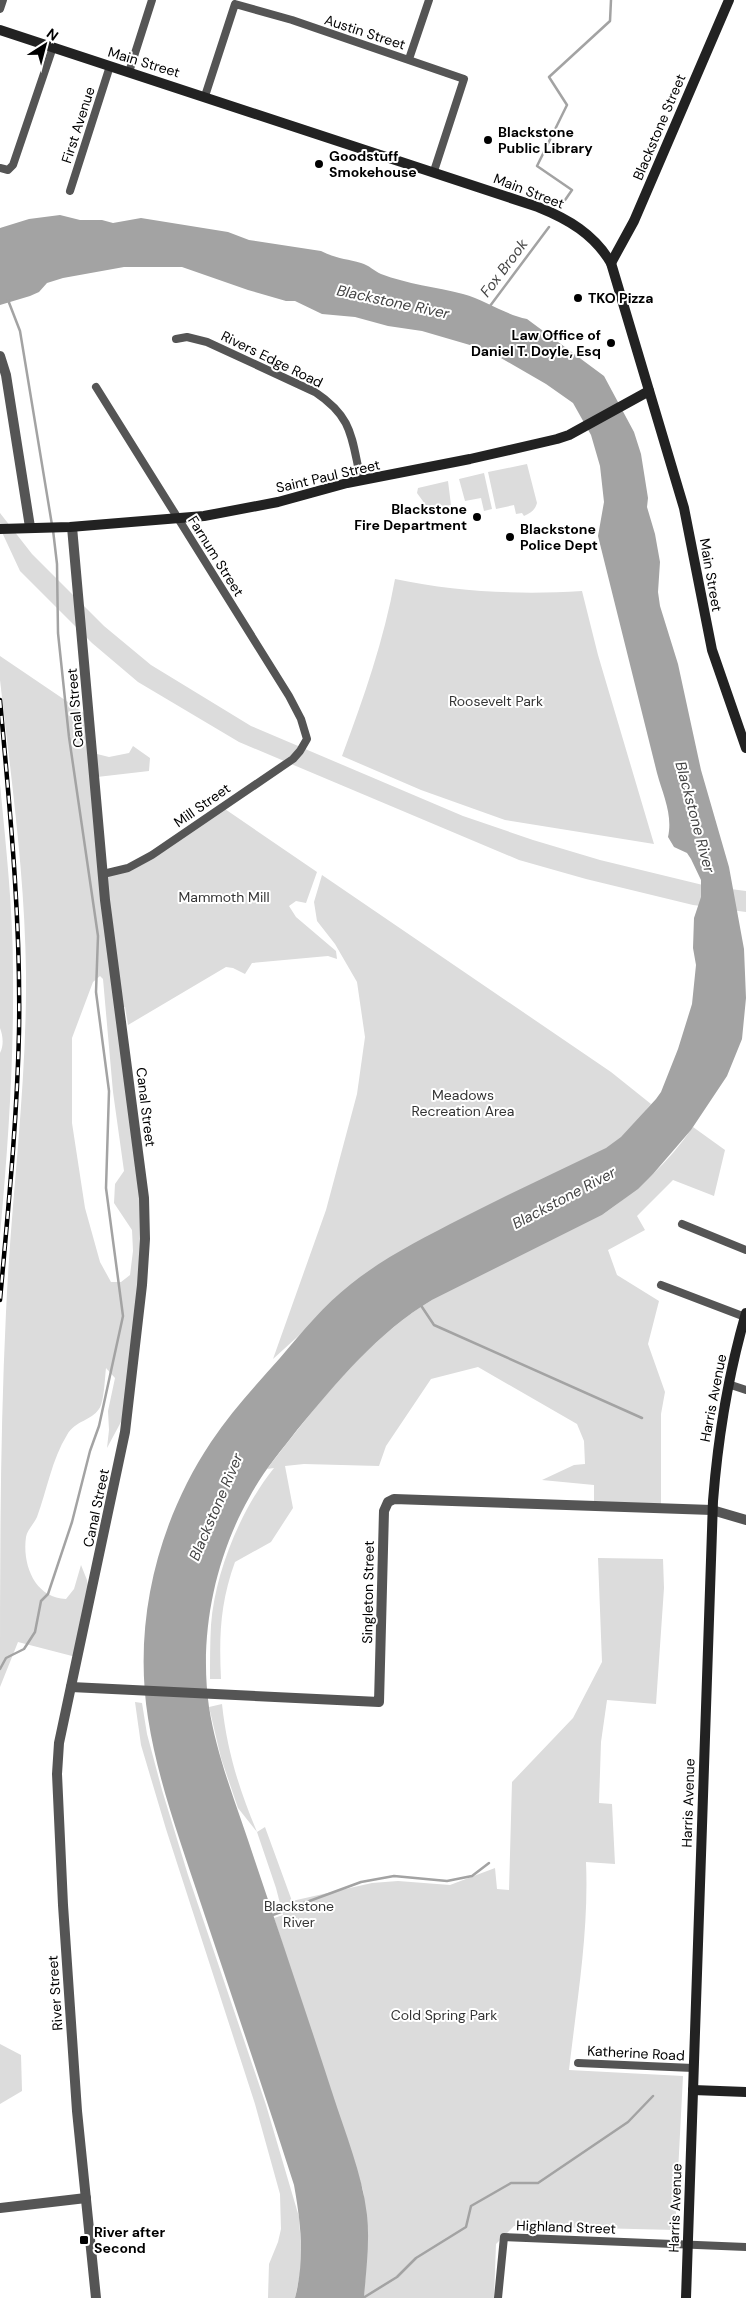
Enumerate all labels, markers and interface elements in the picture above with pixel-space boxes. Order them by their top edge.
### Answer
street label: Austin Street [322,10,408,54]
north arrow [20,20,70,70]
text: N [43,24,62,45]
street label: Main Street [106,43,182,81]
street label: Blackstone Street [629,71,689,183]
street label: First Avenue [57,84,99,166]
place label: Blackstone Public Library [498,123,593,157]
marker: Blackstone Public Library [482,134,494,146]
place label: Goodstuff Smokehouse [329,147,417,181]
marker: Goodstuff Smokehouse [313,158,325,170]
street label: Main Street [491,169,567,213]
water label: Fox Brook [476,235,533,301]
water label: Blackstone River [335,280,452,324]
place label: TKO Pizza [588,289,653,307]
marker: TKO Pizza [572,292,584,304]
place label: Law Office of Daniel T. Doyle, Esq [471,326,601,360]
street label: Rivers Edge Road [218,327,326,391]
marker: Law Office of Daniel T. Doyle, Esq [605,337,617,349]
street label: Saint Paul Street [274,455,382,497]
place label: Blackstone Fire Department [354,500,467,534]
marker: Blackstone Fire Department [471,511,483,523]
street label: Farnum Street [184,512,248,600]
place label: Blackstone Police Dept [520,520,598,554]
marker: Blackstone Police Dept [504,531,516,543]
street label: Main Street [696,537,726,613]
street label: Canal Street [63,667,87,749]
park label: Roosevelt Park [449,692,543,710]
water label: Blackstone River [671,759,720,875]
street label: Mill Street [170,779,234,831]
park label: Mammoth Mill [179,888,270,906]
street label: Canal Street [132,1066,160,1148]
park label: Meadows Recreation Area [412,1086,514,1120]
water label: Blackstone River [509,1162,620,1234]
street label: Harris Avenue [696,1352,730,1443]
water label: Blackstone River [184,1450,248,1564]
street label: Canal Street [79,1467,113,1549]
street label: Singleton Street [358,1540,378,1644]
street label: Harris Avenue [677,1758,699,1848]
park label: Blackstone River [264,1897,334,1931]
street label: River Street [43,1955,67,2031]
park label: Cold Spring Park [391,2006,497,2024]
street label: Katherine Road [587,2041,685,2065]
street label: Harris Avenue [664,2163,686,2253]
street label: Highland Street [516,2216,616,2238]
place label: River after Second [94,2223,165,2257]
marker: River after Second [78,2234,90,2246]

